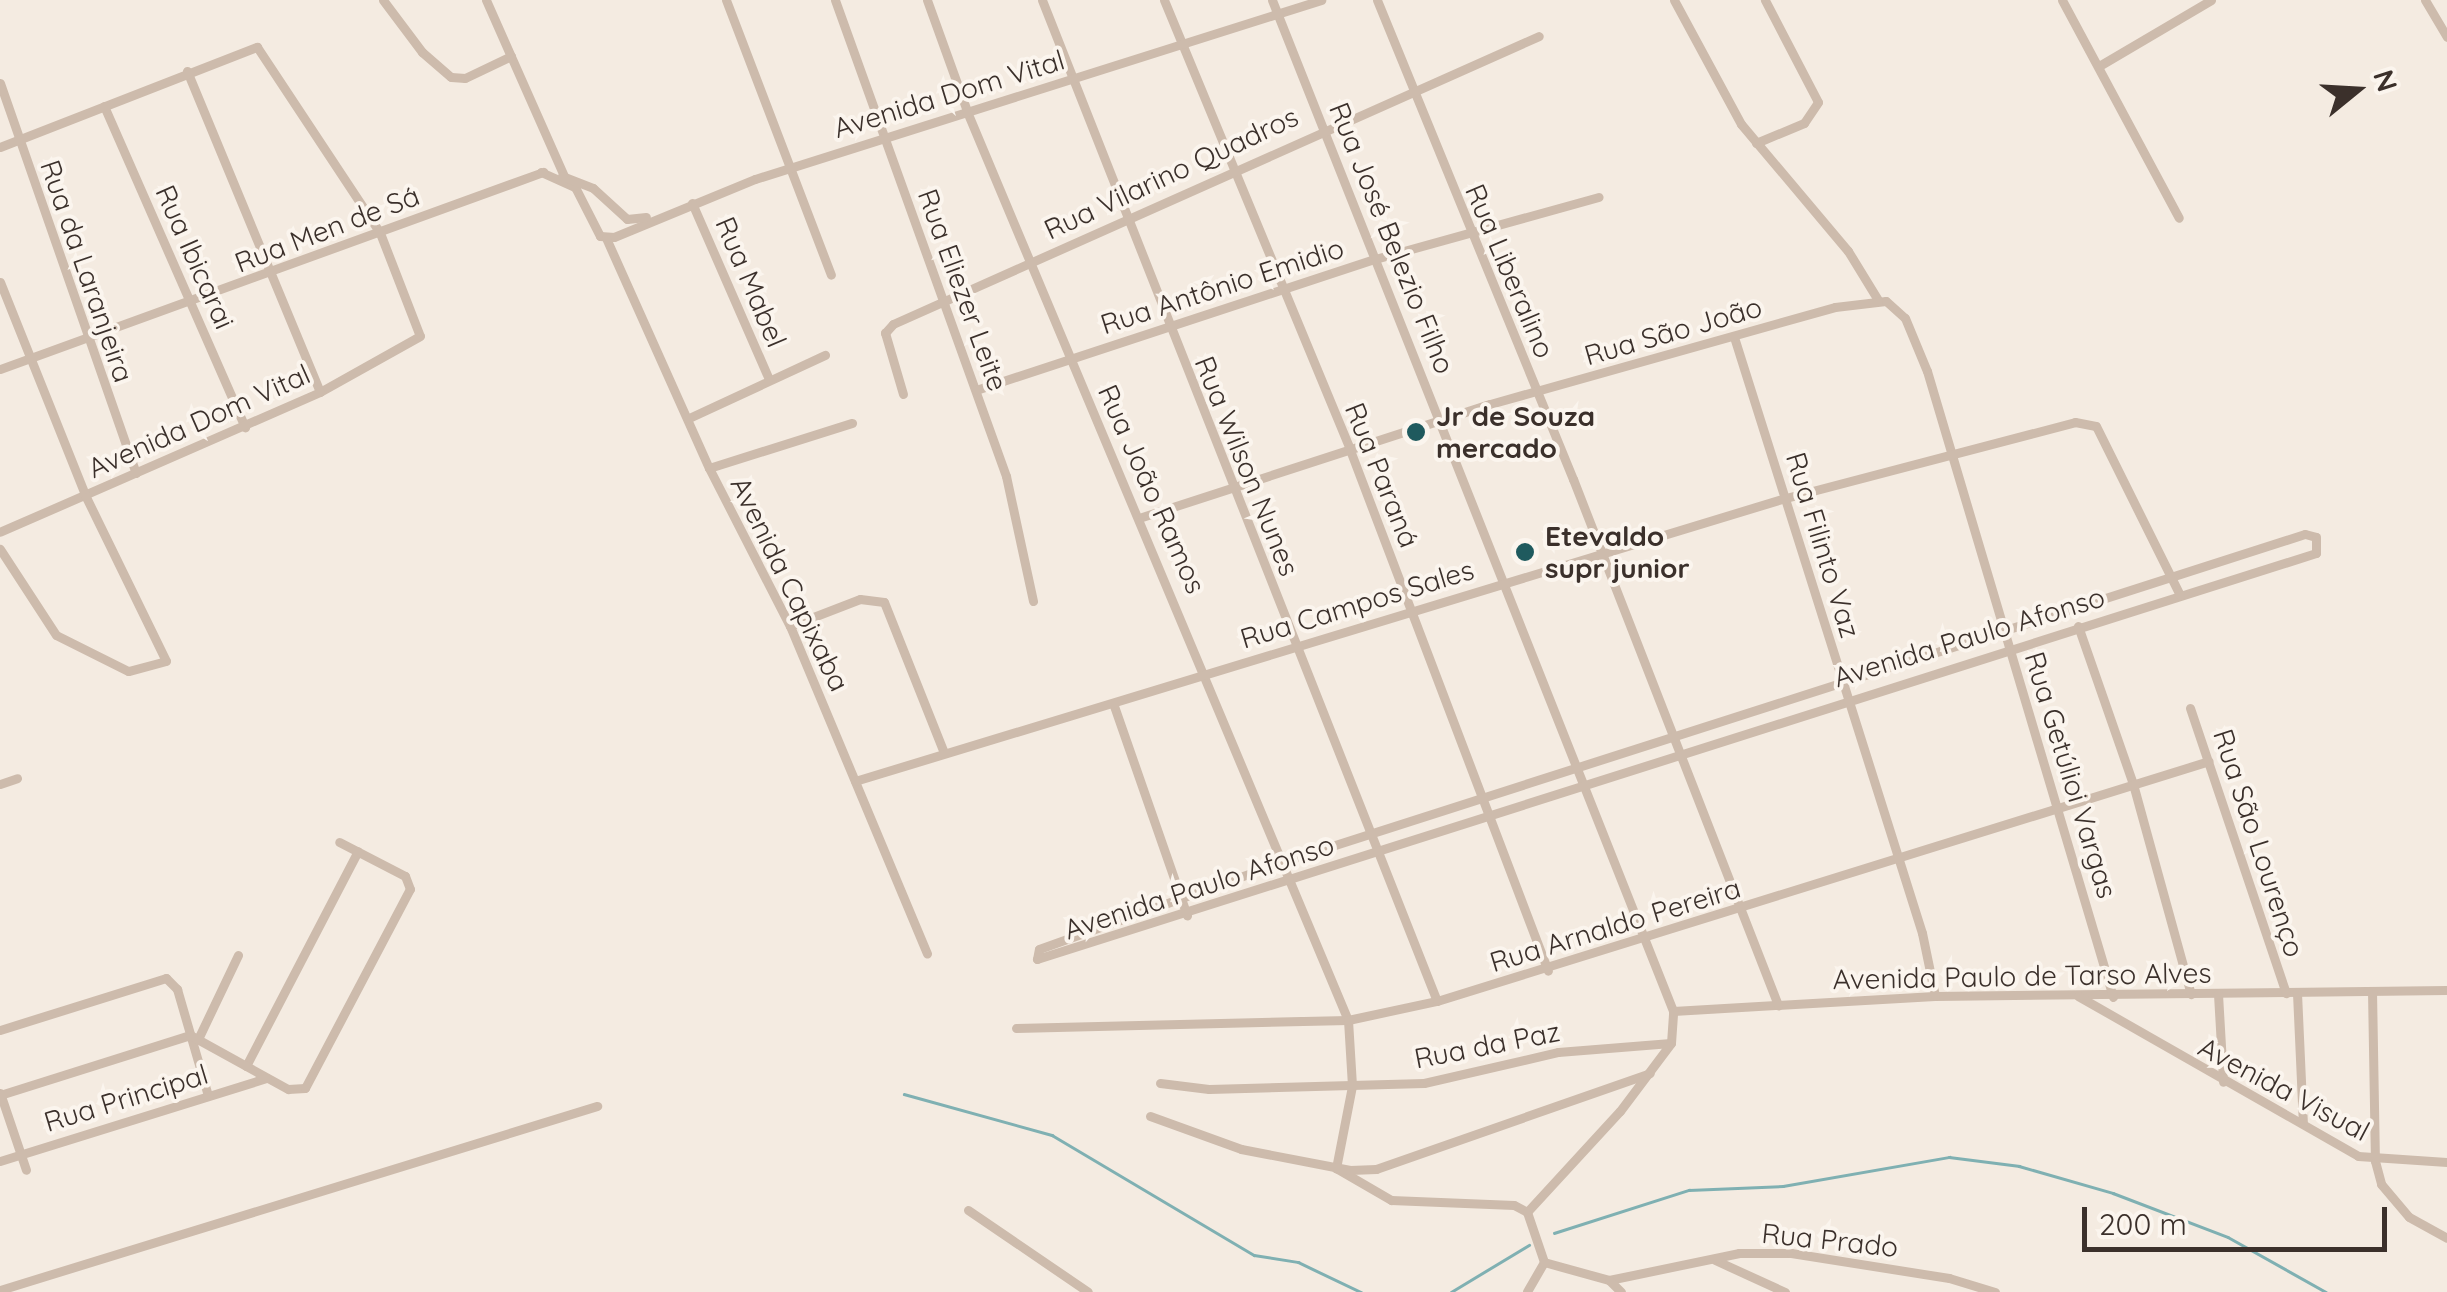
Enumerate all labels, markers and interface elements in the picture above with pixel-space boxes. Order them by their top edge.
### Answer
north arrow [2307,40,2407,140]
street label: Avenida Dom Vital [830,43,1068,145]
text: N [2366,65,2406,96]
street label: Rua José Belezio Filho [1322,97,1462,379]
street label: Rua Vilarino Quadros [1039,99,1303,247]
street label: Rua da Laranjeira [33,155,141,387]
street label: Rua Men de Sá [230,178,424,280]
street label: Rua Liberalino [1458,179,1562,363]
street label: Rua Ibicarai [148,180,242,334]
street label: Rua Eliezer Leite [911,184,1015,396]
street label: Rua Mabel [709,212,793,352]
street label: Rua Antônio Emidio [1096,231,1348,341]
street label: Rua São João [1580,290,1766,372]
street label: Rua Wilson Nunes [1188,351,1306,581]
street label: Avenida Dom Vital [83,357,315,485]
street label: Rua João Ramos [1091,379,1213,599]
street label: Rua Paraná [1338,398,1426,552]
place label: Jr de Souza mercado [1436,399,1595,465]
marker: Jr de Souza mercado [1405,421,1427,443]
street label: Rua Filinto Vaz [1779,448,1867,642]
street label: Avenida Capixaba [724,471,856,697]
place label: Etevaldo supr junior [1545,519,1690,585]
marker: Etevaldo supr junior [1514,541,1536,563]
street label: Rua Campos Sales [1236,553,1478,655]
street label: Avenida Paulo Afonso [1829,580,2109,694]
street label: Rua Getúlioi Vargas [2018,648,2124,902]
street label: Rua São Lourenço [2206,725,2312,961]
street label: Avenida Paulo Afonso [1060,827,1338,947]
street label: Rua Arnaldo Pereira [1486,871,1744,979]
street label: Avenida Paulo de Tarso Alves [1832,956,2212,996]
street label: Rua da Paz [1411,1014,1563,1076]
street label: Avenida Visual [2193,1030,2375,1148]
street label: Rua Principal [40,1057,212,1139]
scale bar [2087,1187,2392,1249]
text: 200 m [2099,1205,2187,1243]
street label: Rua Prado [1760,1216,1900,1264]

